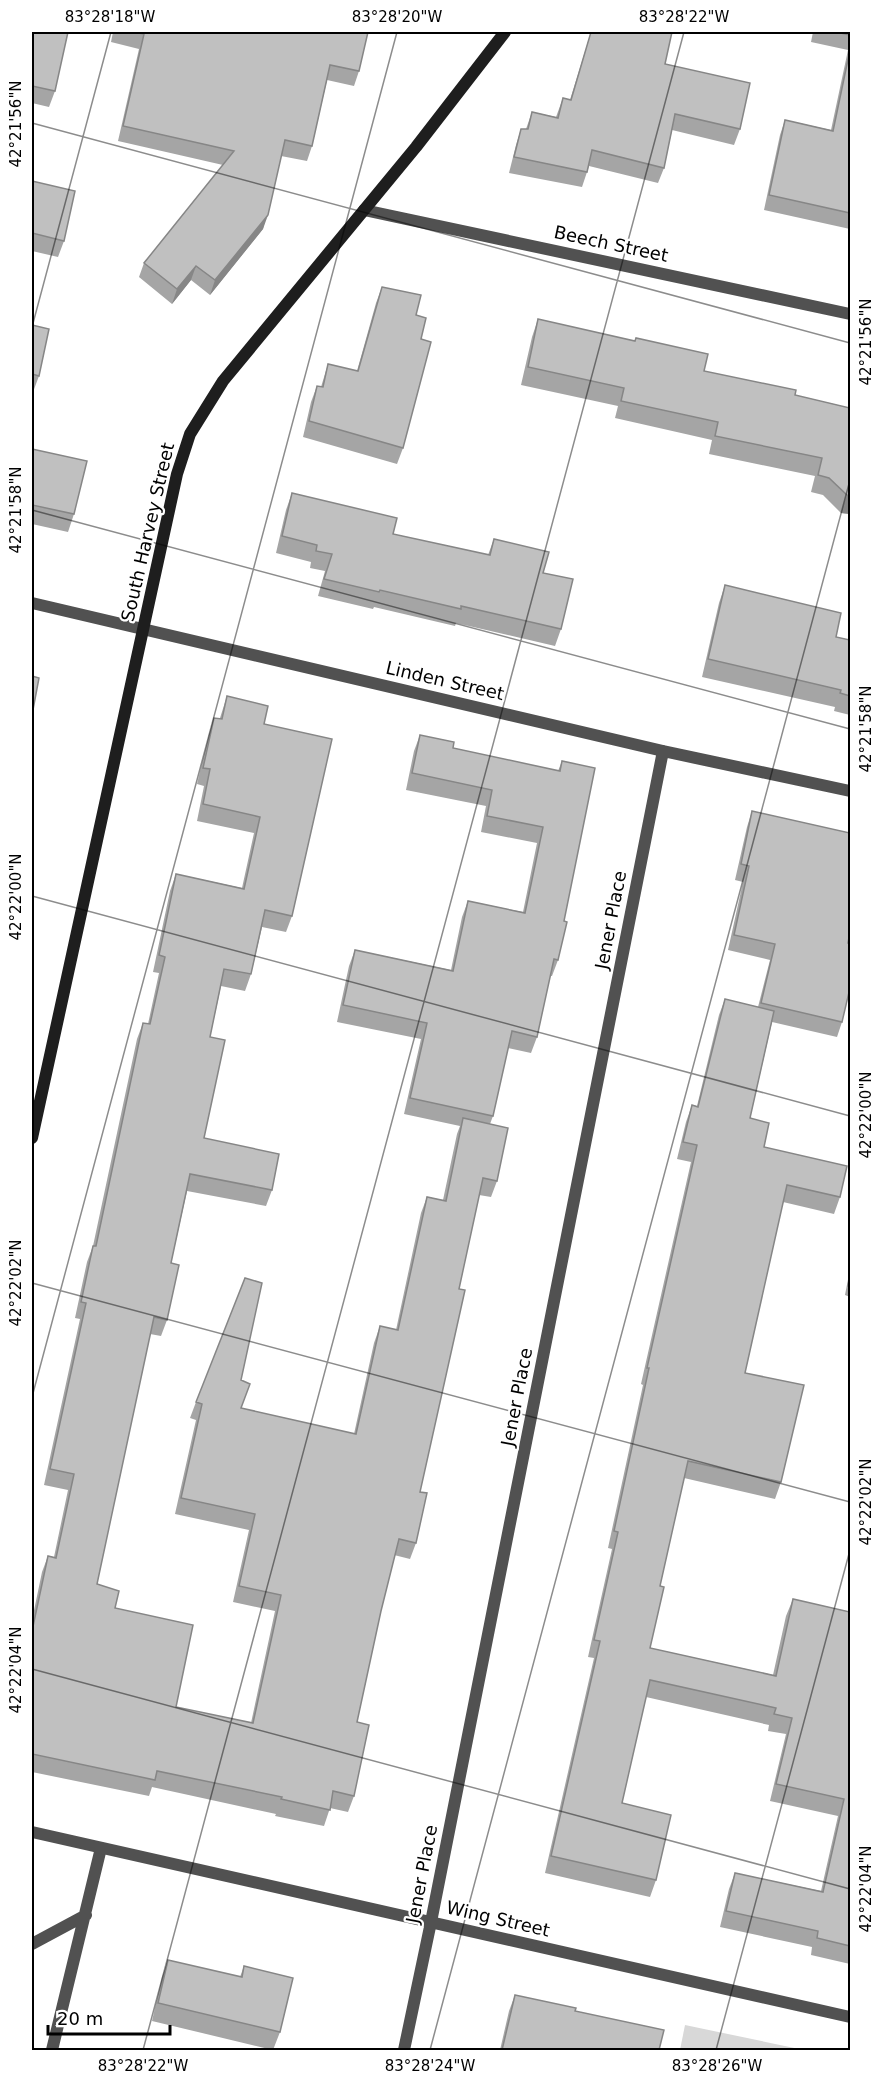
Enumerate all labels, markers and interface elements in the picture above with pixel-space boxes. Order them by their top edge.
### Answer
text: 83°28'18"W [65,8,155,26]
text: 83°28'20"W [352,8,442,26]
text: 83°28'22"W [639,8,729,26]
text: 42°21'56"N [7,80,25,168]
street label: Beech Street [552,221,670,266]
text: 42°21'56"N [857,298,875,386]
street label: South Harvey Street [117,440,178,623]
text: 42°21'58"N [7,466,25,554]
street label: Linden Street [384,657,506,704]
text: 42°21'58"N [857,685,875,773]
text: 42°22'00"N [7,853,25,941]
street label: Jener Place [590,869,630,972]
text: 42°22'00"N [857,1071,875,1159]
text: 42°22'02"N [7,1239,25,1327]
street label: Jener Place [496,1346,536,1449]
text: 42°22'02"N [857,1458,875,1546]
text: 42°22'04"N [7,1626,25,1714]
street label: Jener Place [401,1823,441,1926]
text: 42°22'04"N [857,1845,875,1933]
street label: Wing Street [444,1896,552,1941]
scale bar [48,1998,170,2036]
text: 20 m [57,2008,103,2029]
text: 83°28'22"W [98,2057,188,2075]
text: 83°28'24"W [385,2057,475,2075]
text: 83°28'26"W [672,2057,762,2075]

